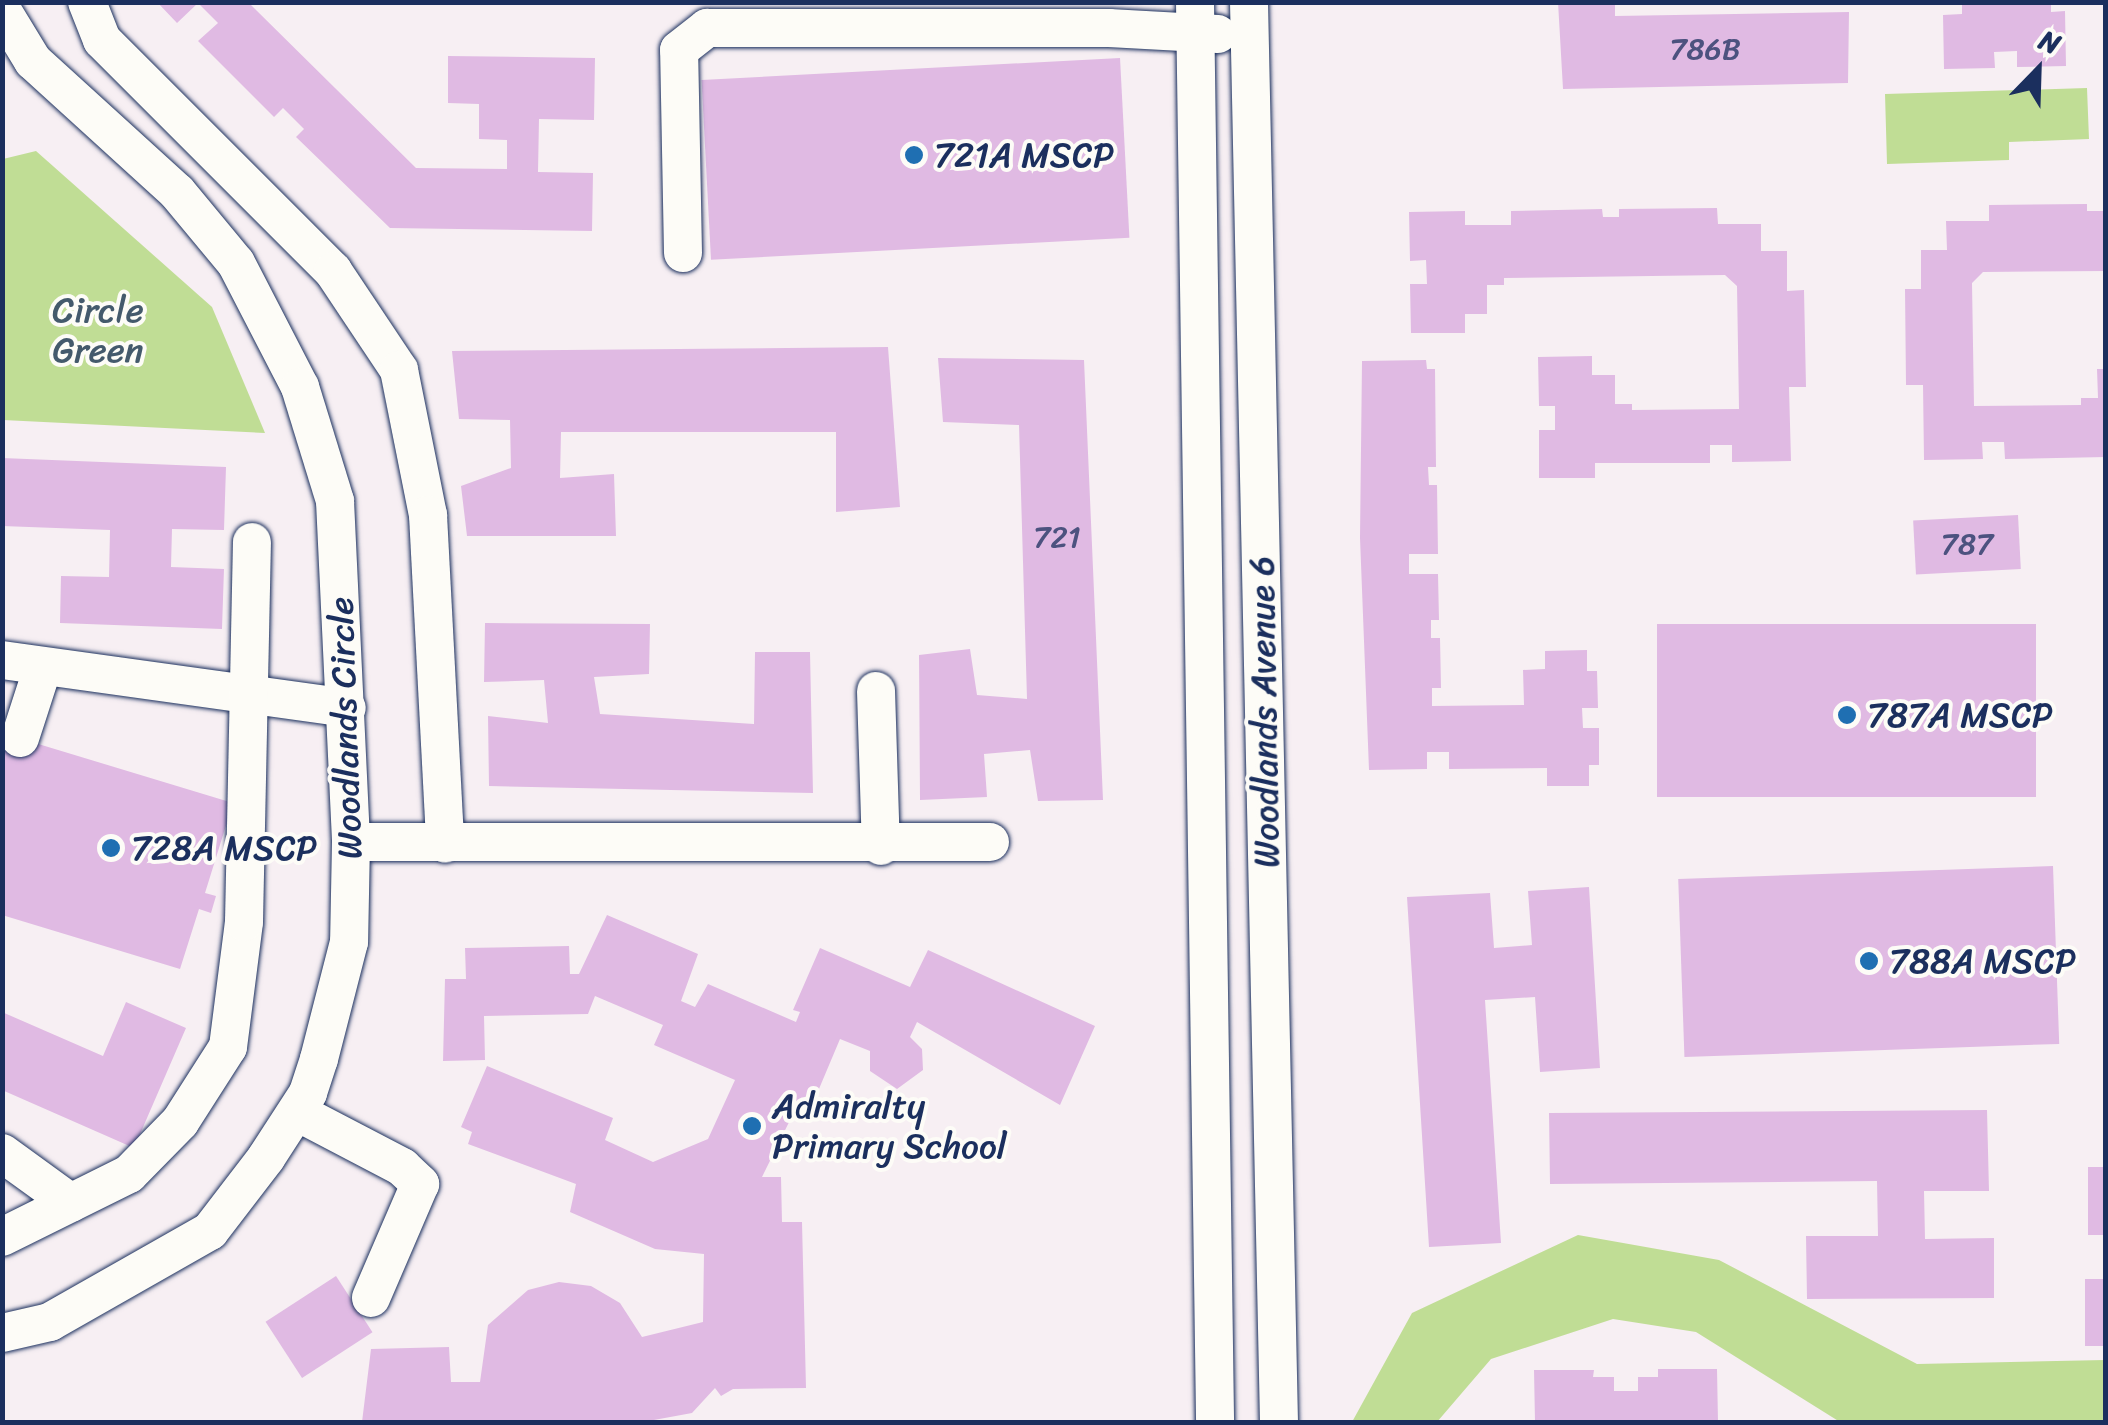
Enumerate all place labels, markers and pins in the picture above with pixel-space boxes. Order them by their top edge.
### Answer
place label: 721A MSCP [934,134,1114,176]
marker: 721A MSCP [903,144,925,166]
place label: 787A MSCP [1867,694,2053,736]
marker: 787A MSCP [1836,704,1858,726]
place label: 728A MSCP [131,827,317,869]
marker: 728A MSCP [100,837,122,859]
place label: 788A MSCP [1889,940,2076,982]
marker: 788A MSCP [1858,950,1880,972]
place label: Admiralty Primary School [772,1085,1007,1167]
marker: Admiralty Primary School [741,1115,763,1137]

